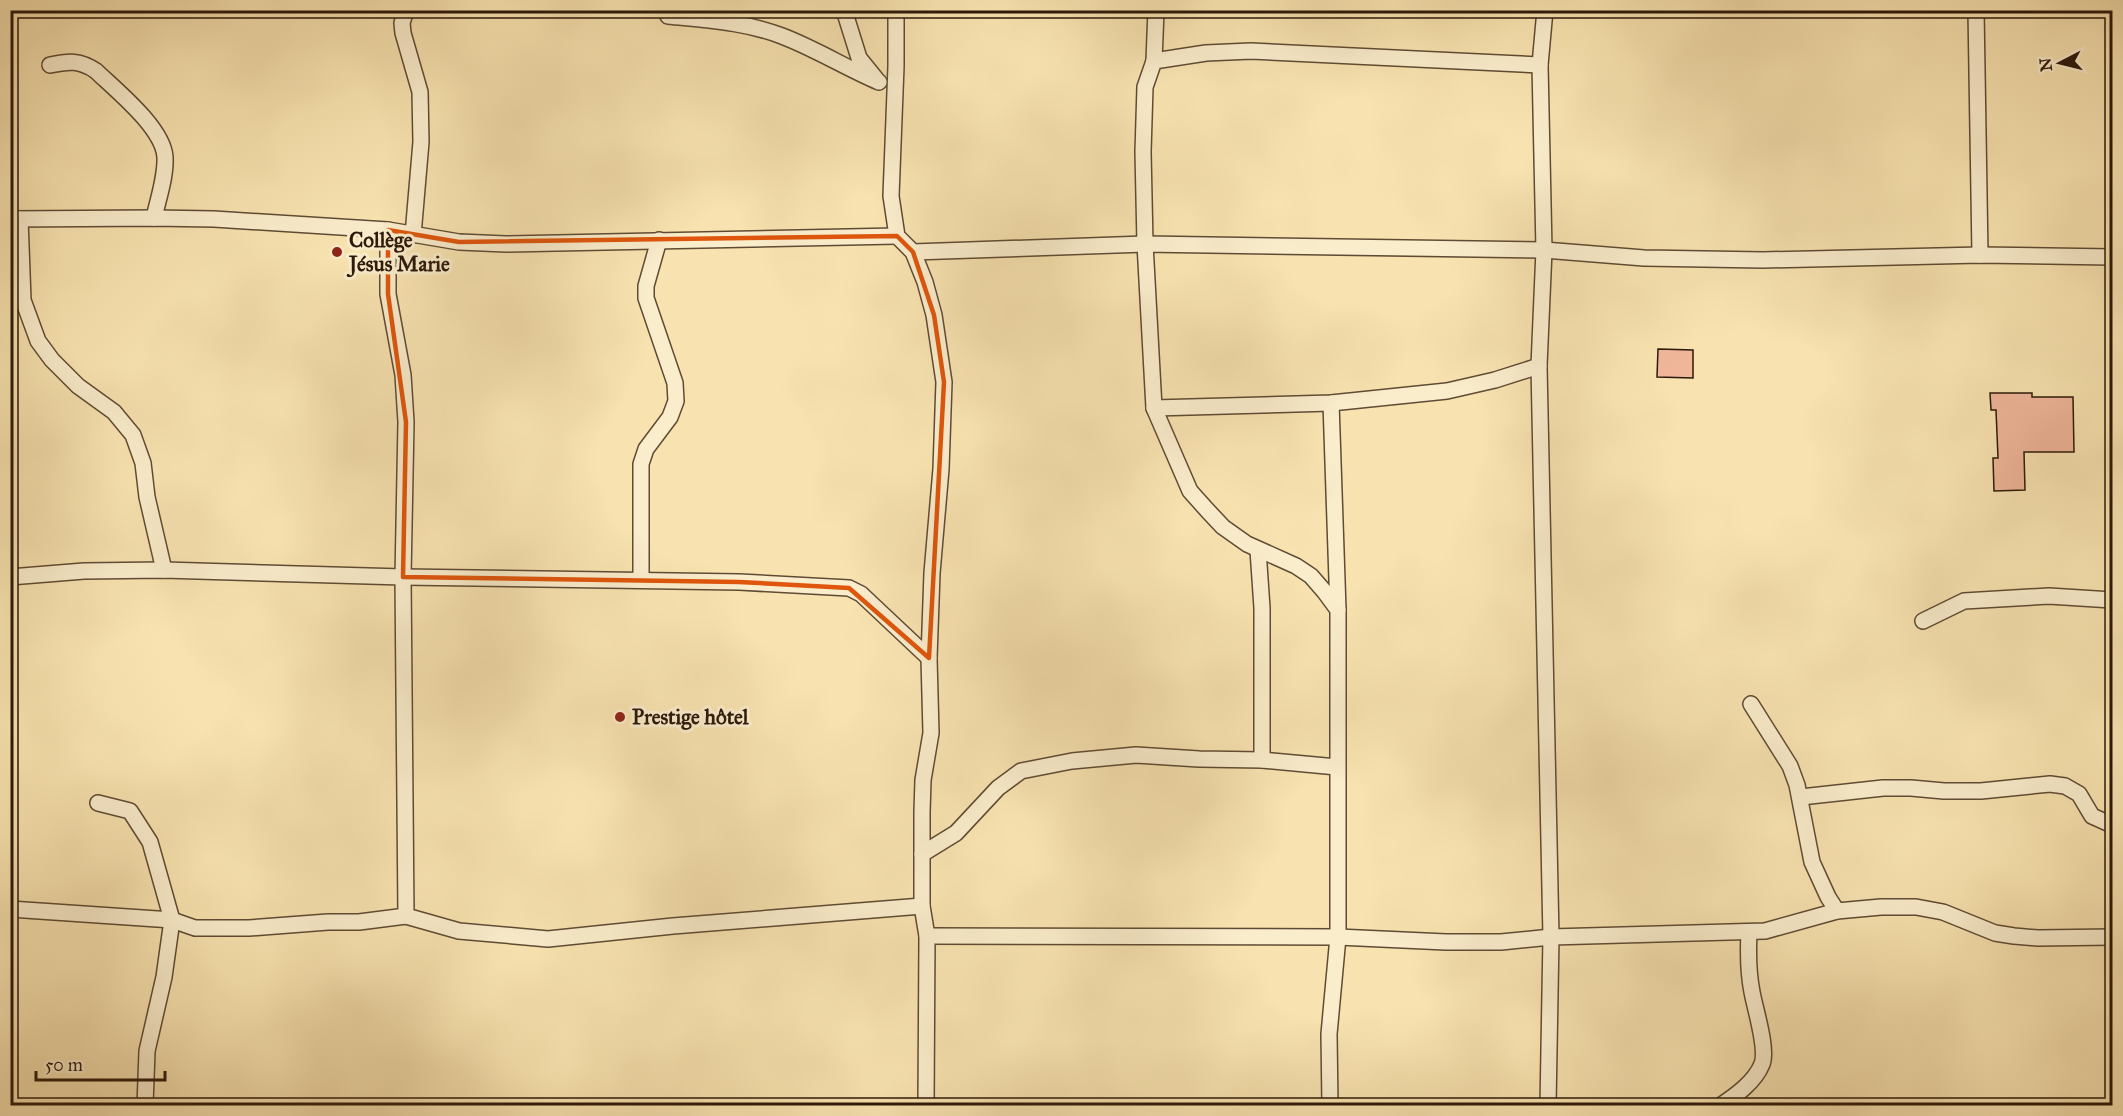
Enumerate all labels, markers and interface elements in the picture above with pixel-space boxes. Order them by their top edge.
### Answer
north arrow [2030,33,2090,93]
text: N [2035,56,2056,73]
place label: Collège Jésus Marie [346,227,450,278]
marker: Collège Jésus Marie [330,245,344,259]
place label: Prestige hôtel [632,704,750,730]
marker: Prestige hôtel [613,710,627,724]
scale bar [36,1044,165,1082]
text: 50 m [45,1054,83,1076]

